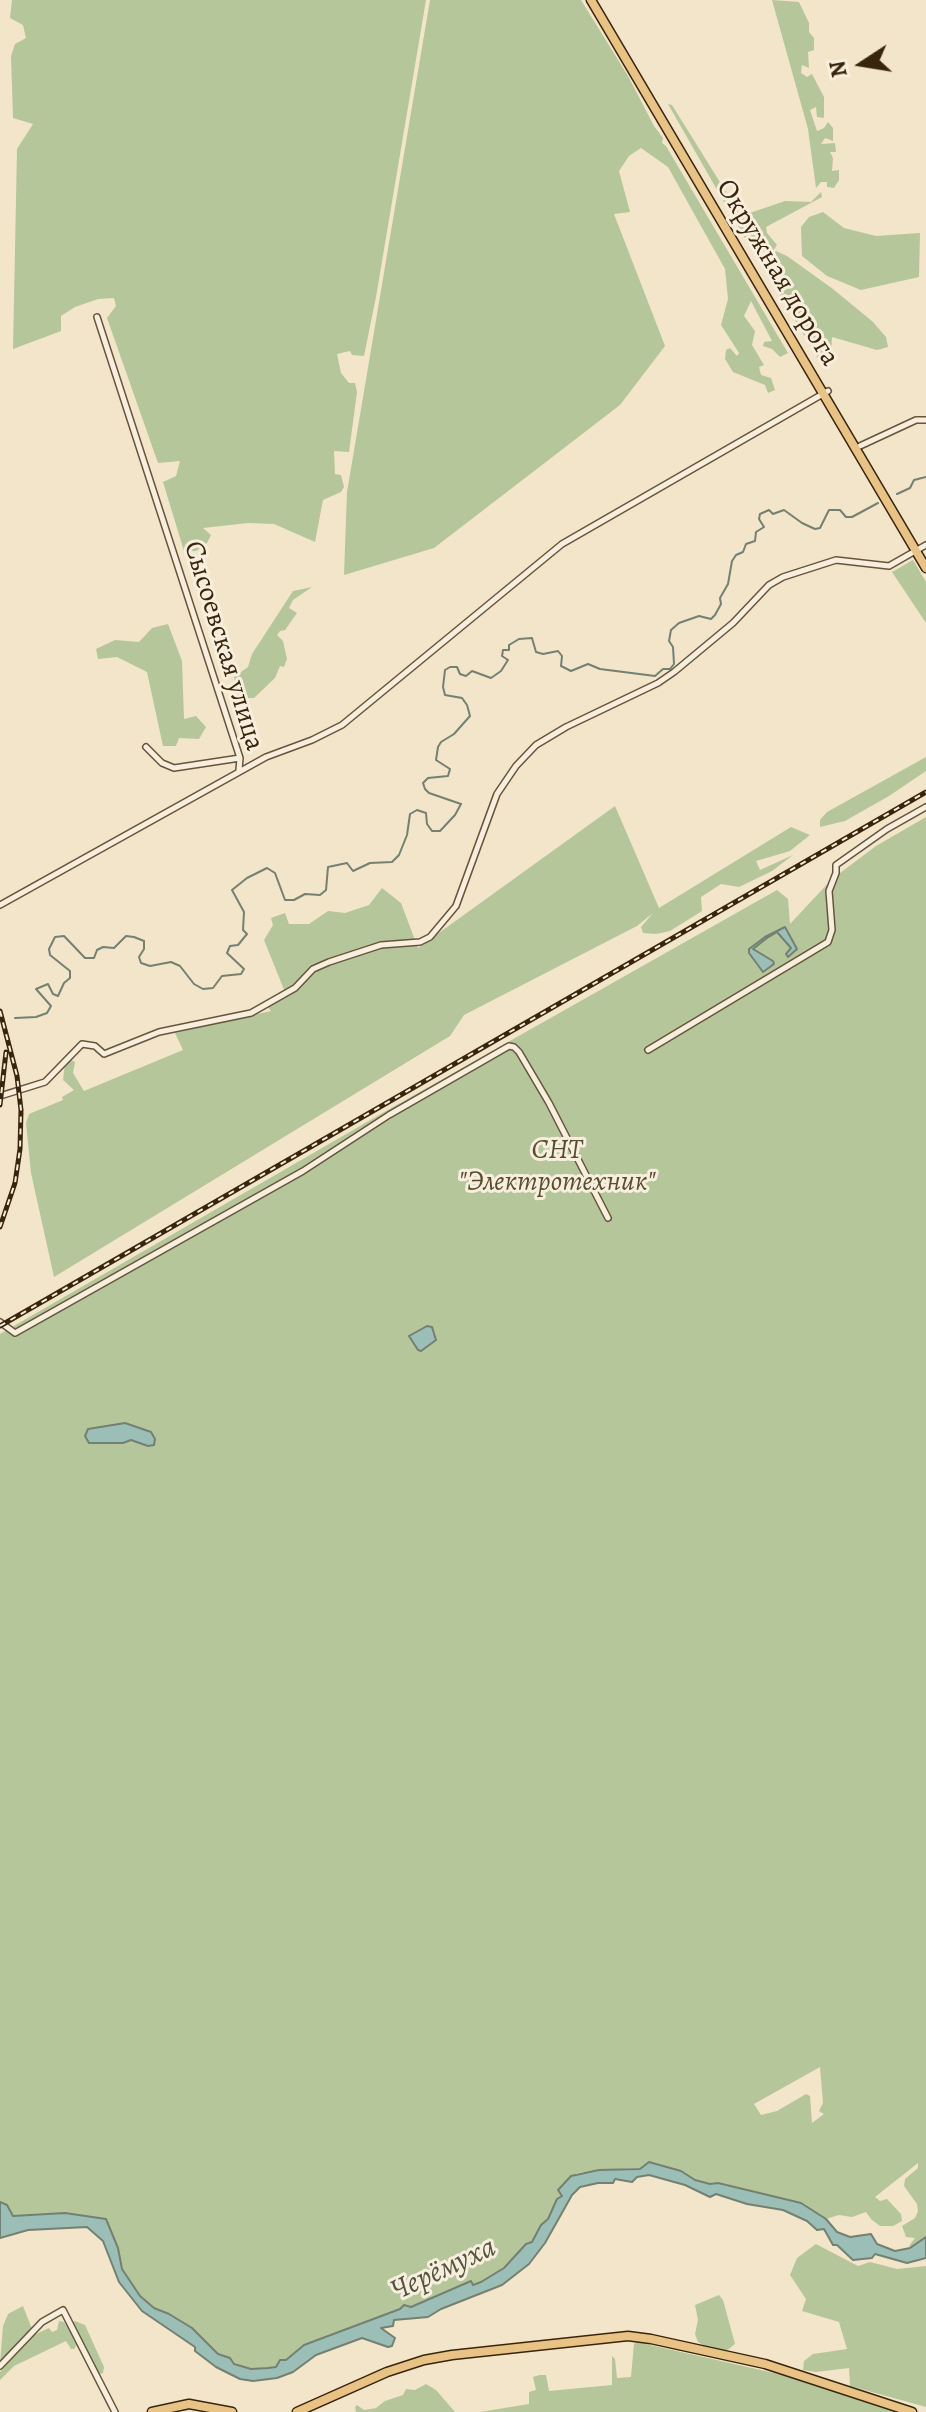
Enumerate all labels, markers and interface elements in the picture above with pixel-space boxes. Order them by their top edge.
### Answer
north arrow [822,24,902,104]
text: N [822,58,855,80]
street label: Окружная дорога [708,174,846,372]
street label: Сысоевская улица [175,537,271,755]
park label: СНТ "Электротехник" [458,1134,656,1200]
water label: Черёмуха [386,2230,502,2310]

